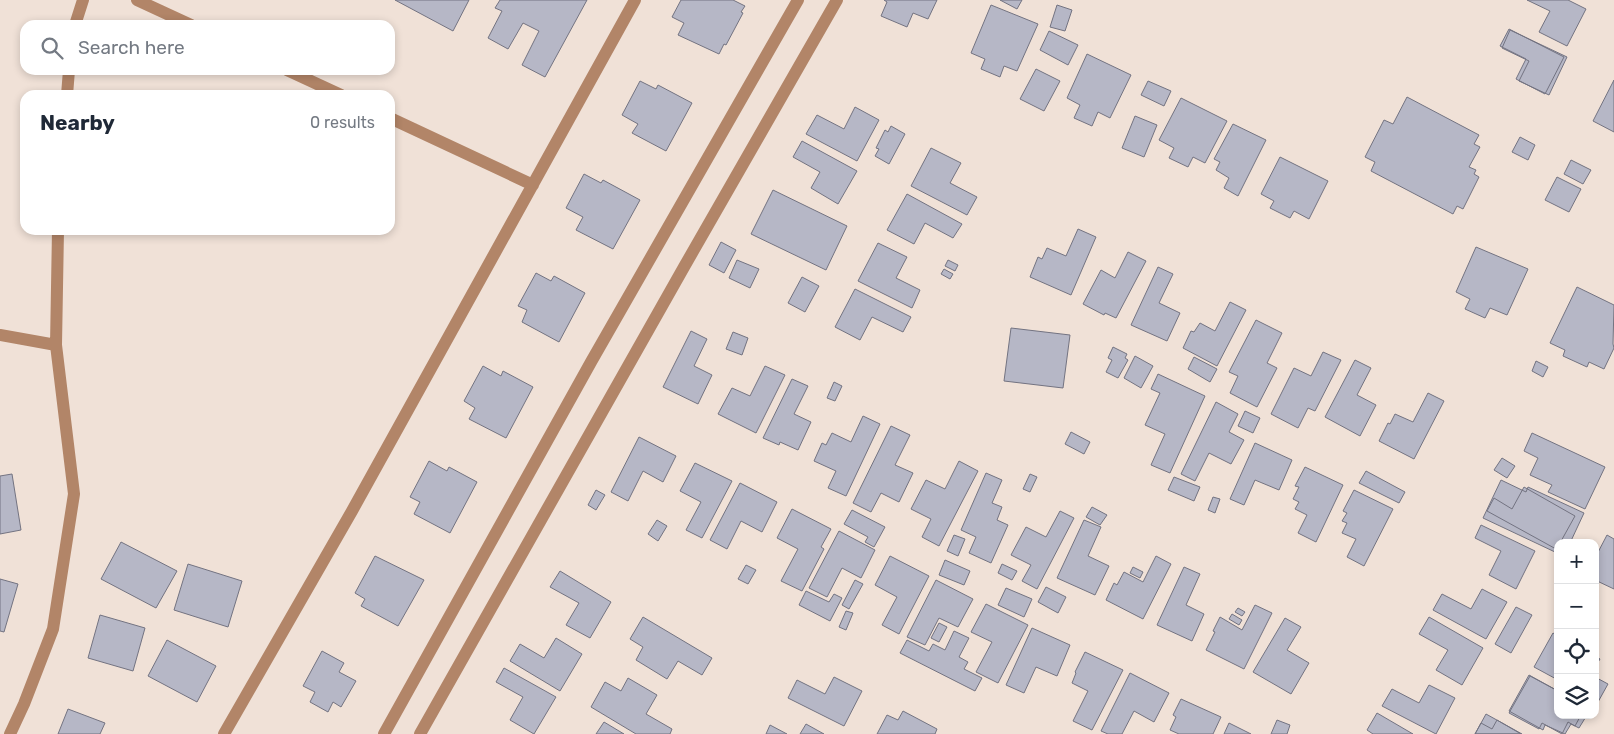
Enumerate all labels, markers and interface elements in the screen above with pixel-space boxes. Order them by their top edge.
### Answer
search box [20,20,395,75]
icon: search [38,34,66,62]
text: Search here [78,36,185,59]
text: Nearby [40,110,115,135]
text: 0 results [310,113,375,132]
map controls [1554,539,1599,719]
button: + [1554,539,1599,584]
button: − [1554,584,1599,629]
button: locate [1554,629,1599,674]
button: layers [1554,674,1599,719]

